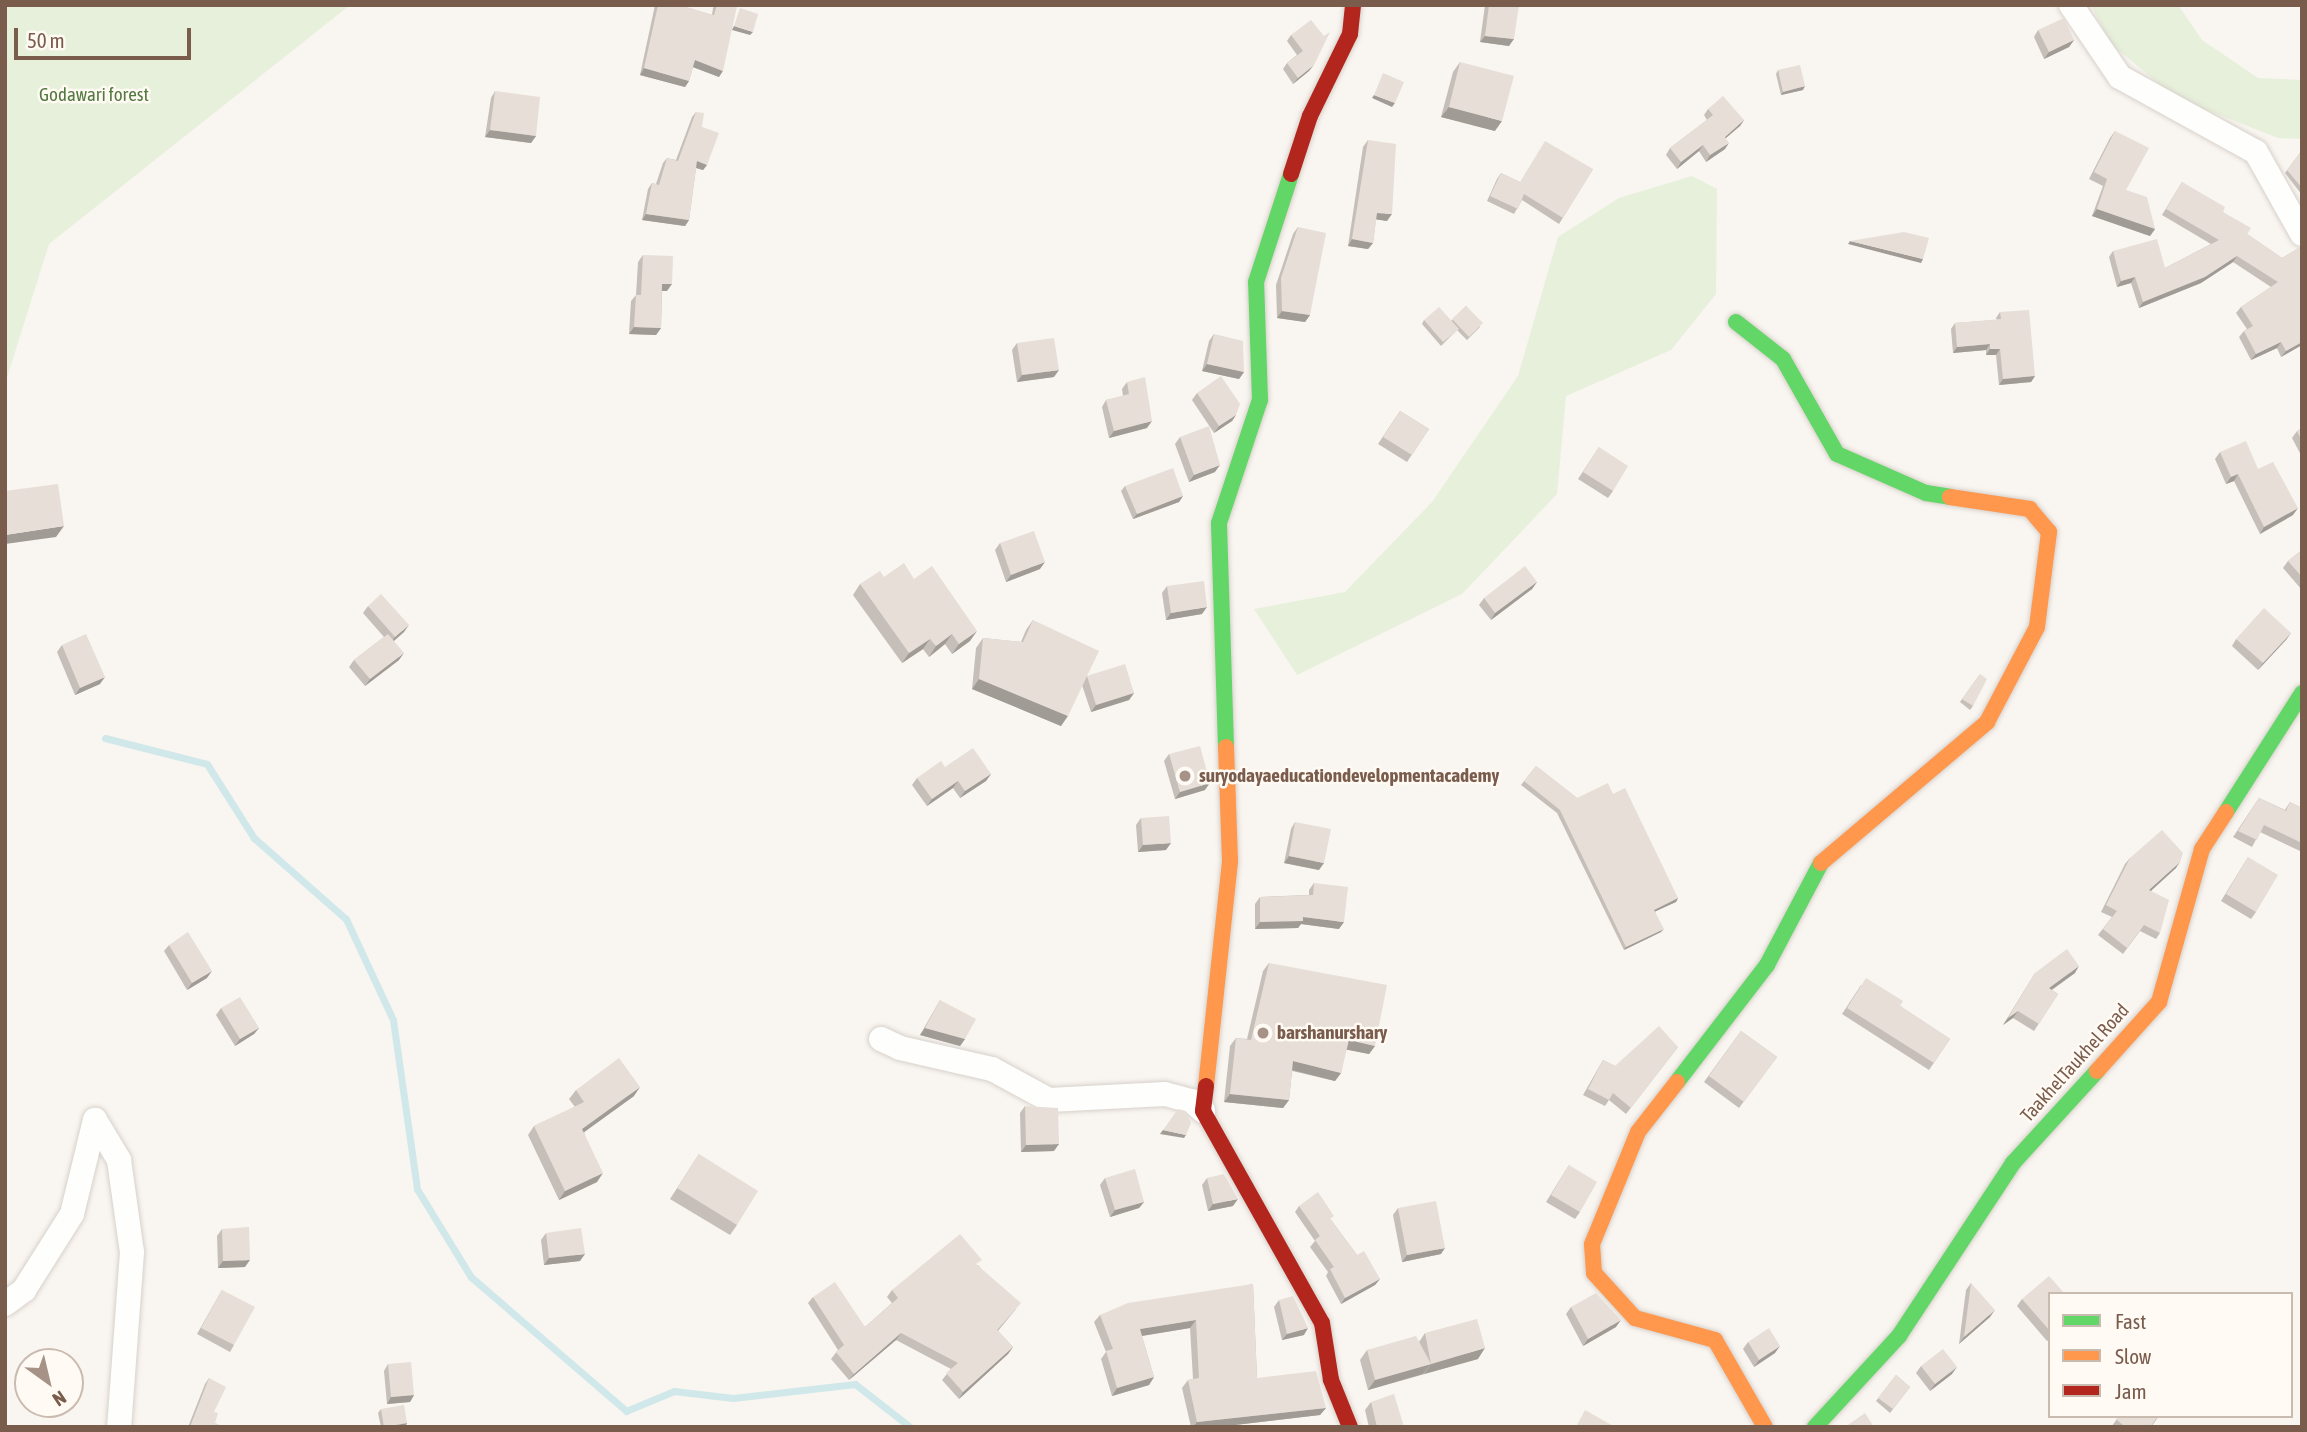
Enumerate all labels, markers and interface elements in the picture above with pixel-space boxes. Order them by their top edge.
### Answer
scale bar [18,14,194,58]
text: 50 m [27,28,65,52]
park label: Godawari forest [39,84,149,106]
place label: suryodayaeducationdevelopmentacademy [1199,765,1499,787]
marker: suryodayaeducationdevelopmentacademy [1177,768,1193,784]
street label: TaakhelTaukhel Road [2016,999,2134,1127]
place label: barshanurshary [1277,1022,1387,1044]
marker: barshanurshary [1255,1025,1271,1041]
legend [2048,1292,2293,1418]
text: Fast [2115,1309,2146,1333]
text: Slow [2115,1344,2151,1368]
north arrow [14,1348,84,1418]
text: Jam [2115,1379,2147,1403]
text: N [49,1386,70,1411]

